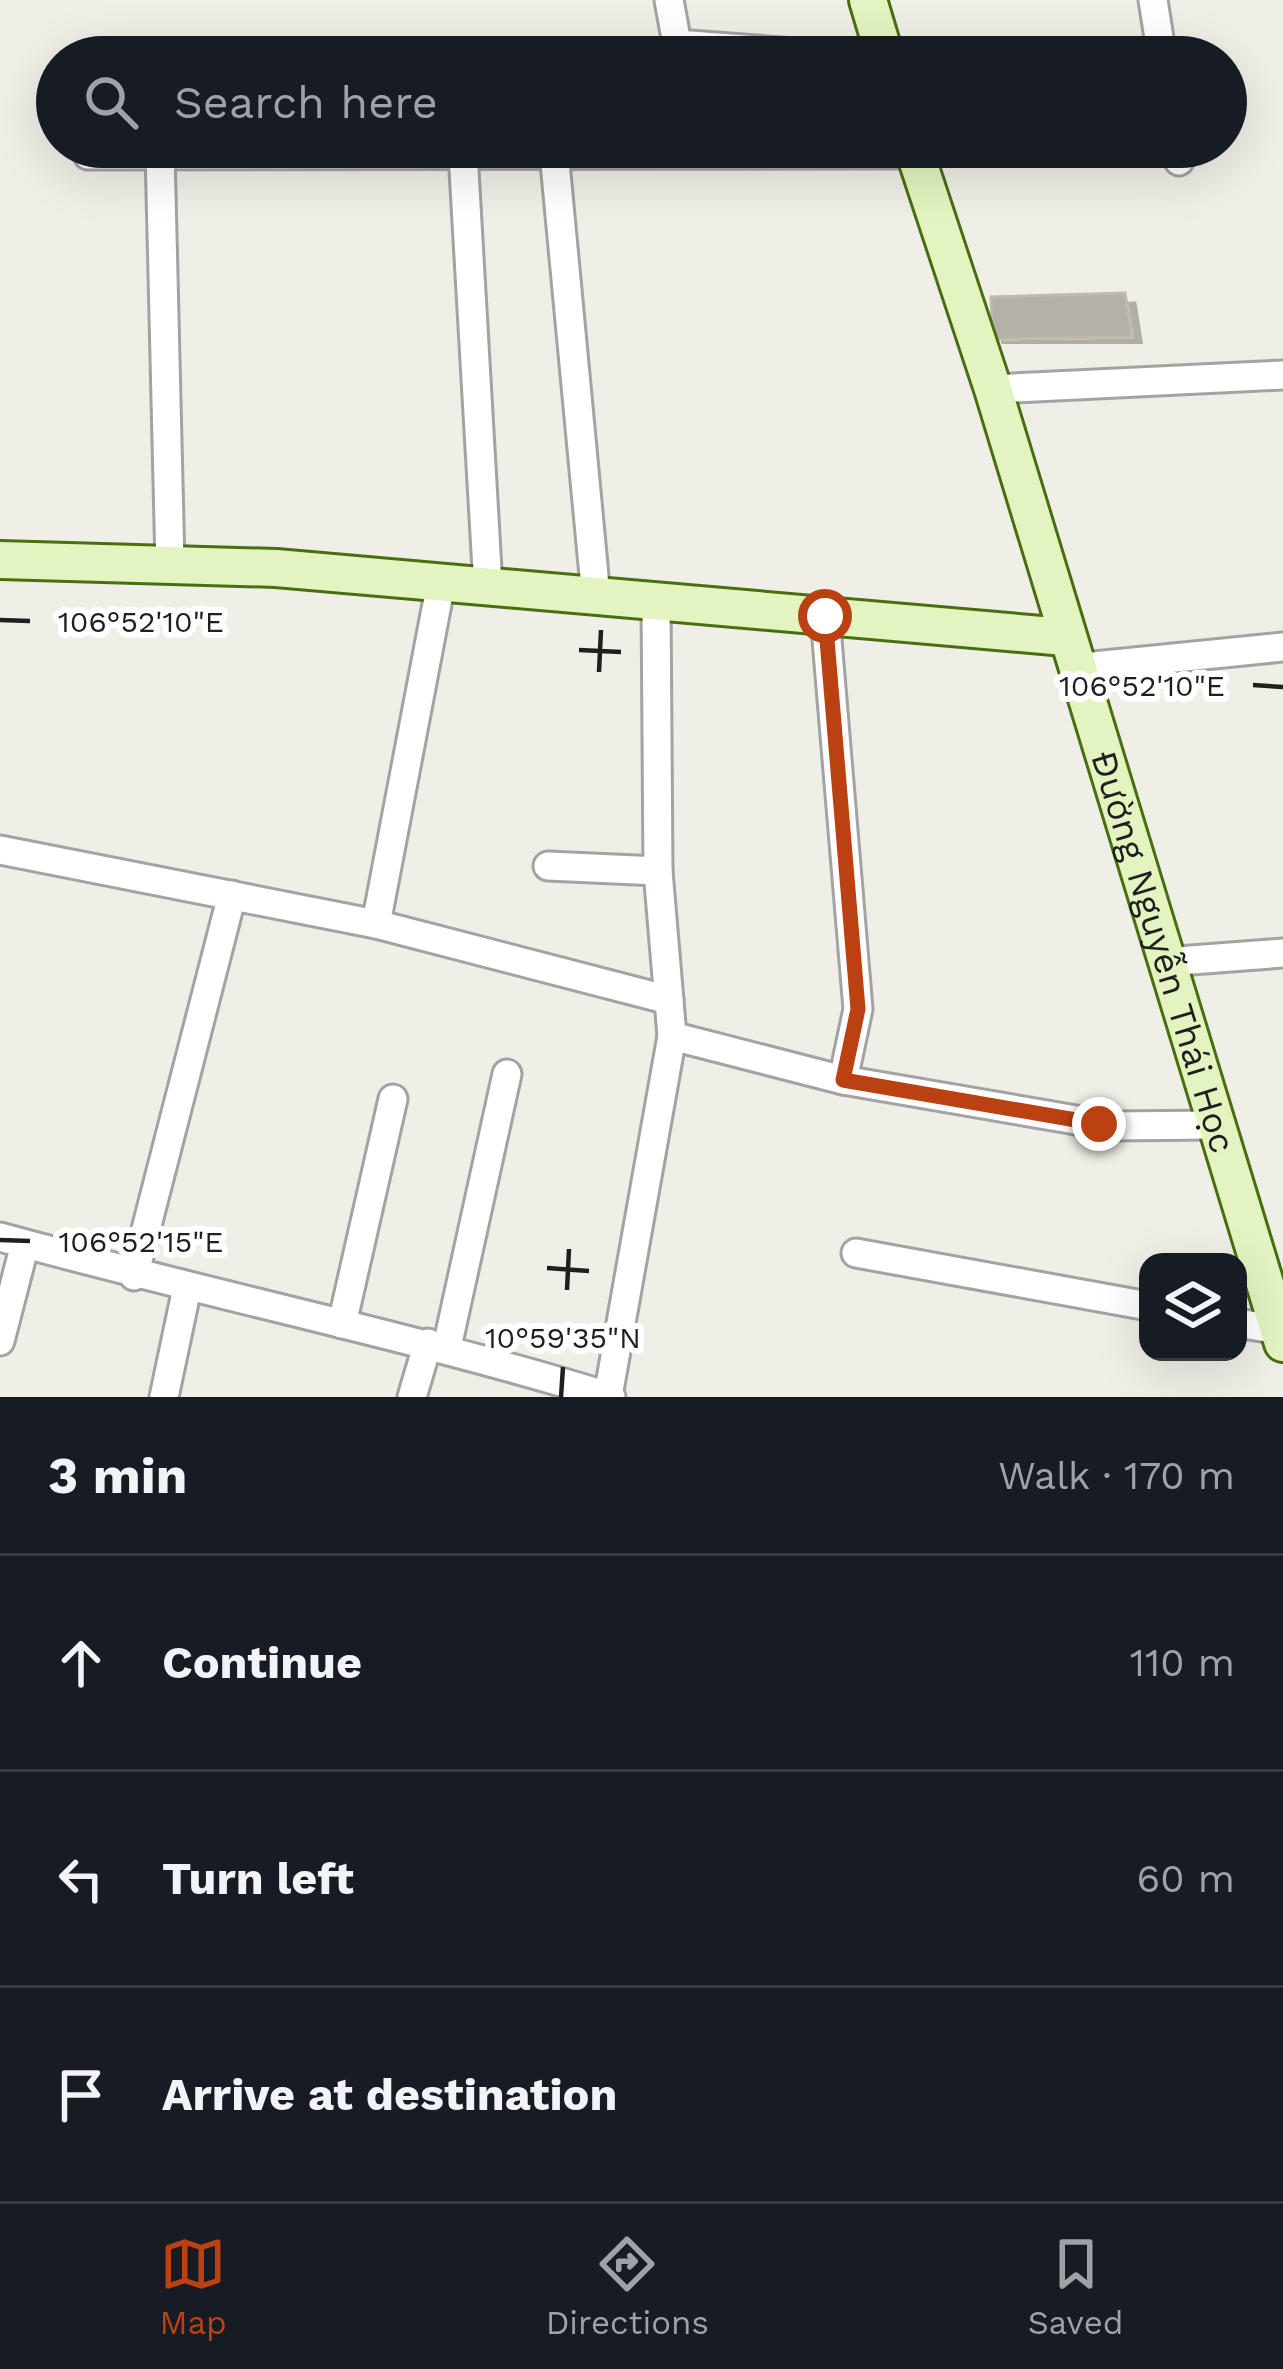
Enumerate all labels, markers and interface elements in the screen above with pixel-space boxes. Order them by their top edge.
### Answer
search box [36,36,1247,168]
icon: search [78,69,144,135]
text: Search here [174,76,438,129]
route start [798,589,852,643]
text: 106°52'10"E [58,604,224,639]
text: 106°52'10"E [1059,668,1225,703]
street label: Đường Nguyễn Thái Học [1082,746,1244,1158]
route end [1072,1097,1126,1151]
text: 106°52'15"E [59,1224,223,1259]
map controls [1139,1253,1247,1361]
button: layers [1139,1253,1247,1361]
text: 10°59'35"N [485,1320,641,1355]
text: 3 min [48,1446,187,1505]
text: Walk · 170 m [998,1453,1235,1498]
icon: ahead [48,1630,114,1696]
text: Continue [162,1636,362,1689]
text: 110 m [1130,1640,1235,1685]
icon: left [48,1846,114,1912]
text: Turn left [162,1852,354,1905]
text: 60 m [1137,1856,1235,1901]
icon: arrive [48,2062,114,2128]
text: Arrive at destination [162,2068,617,2121]
tab: Map [159,2231,227,2342]
tab: Directions [546,2231,709,2342]
tab: Saved [1028,2231,1124,2342]

